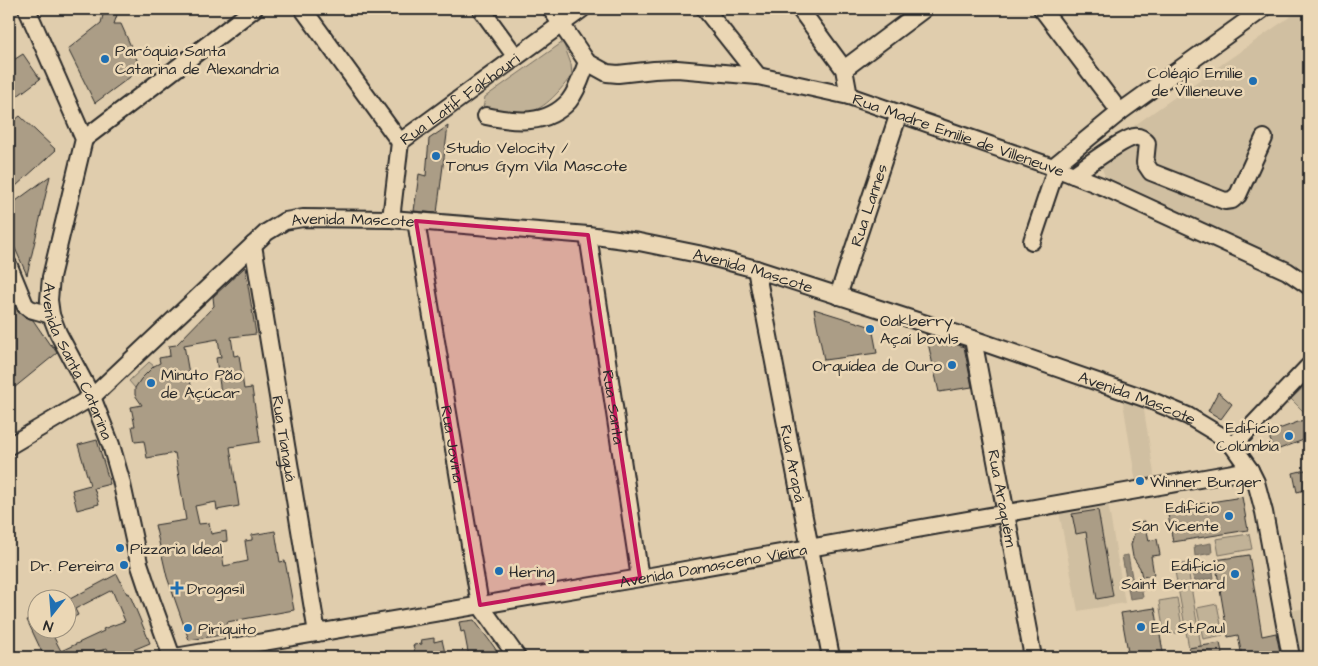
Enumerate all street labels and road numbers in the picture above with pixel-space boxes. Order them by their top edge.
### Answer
street label: Rua Latif Fakhouri [396,48,525,151]
street label: Rua Madre Emilie de Villeneuve [850,88,1068,183]
street label: Rua Lannes [845,161,893,250]
street label: Avenida Mascote [289,208,416,233]
street label: Avenida Mascote [691,243,816,299]
street label: Avenida Santa Catarina [37,281,118,443]
street label: Avenida Mascote [1075,366,1200,431]
street label: Rua Santa [597,368,630,446]
street label: Rua Tianguá [266,394,302,483]
street label: Rua Jovina [435,404,469,485]
street label: Rua Arapá [774,423,811,504]
street label: Rua Araquém [982,448,1022,549]
street label: Avenida Damasceno Vieira [618,539,809,593]

